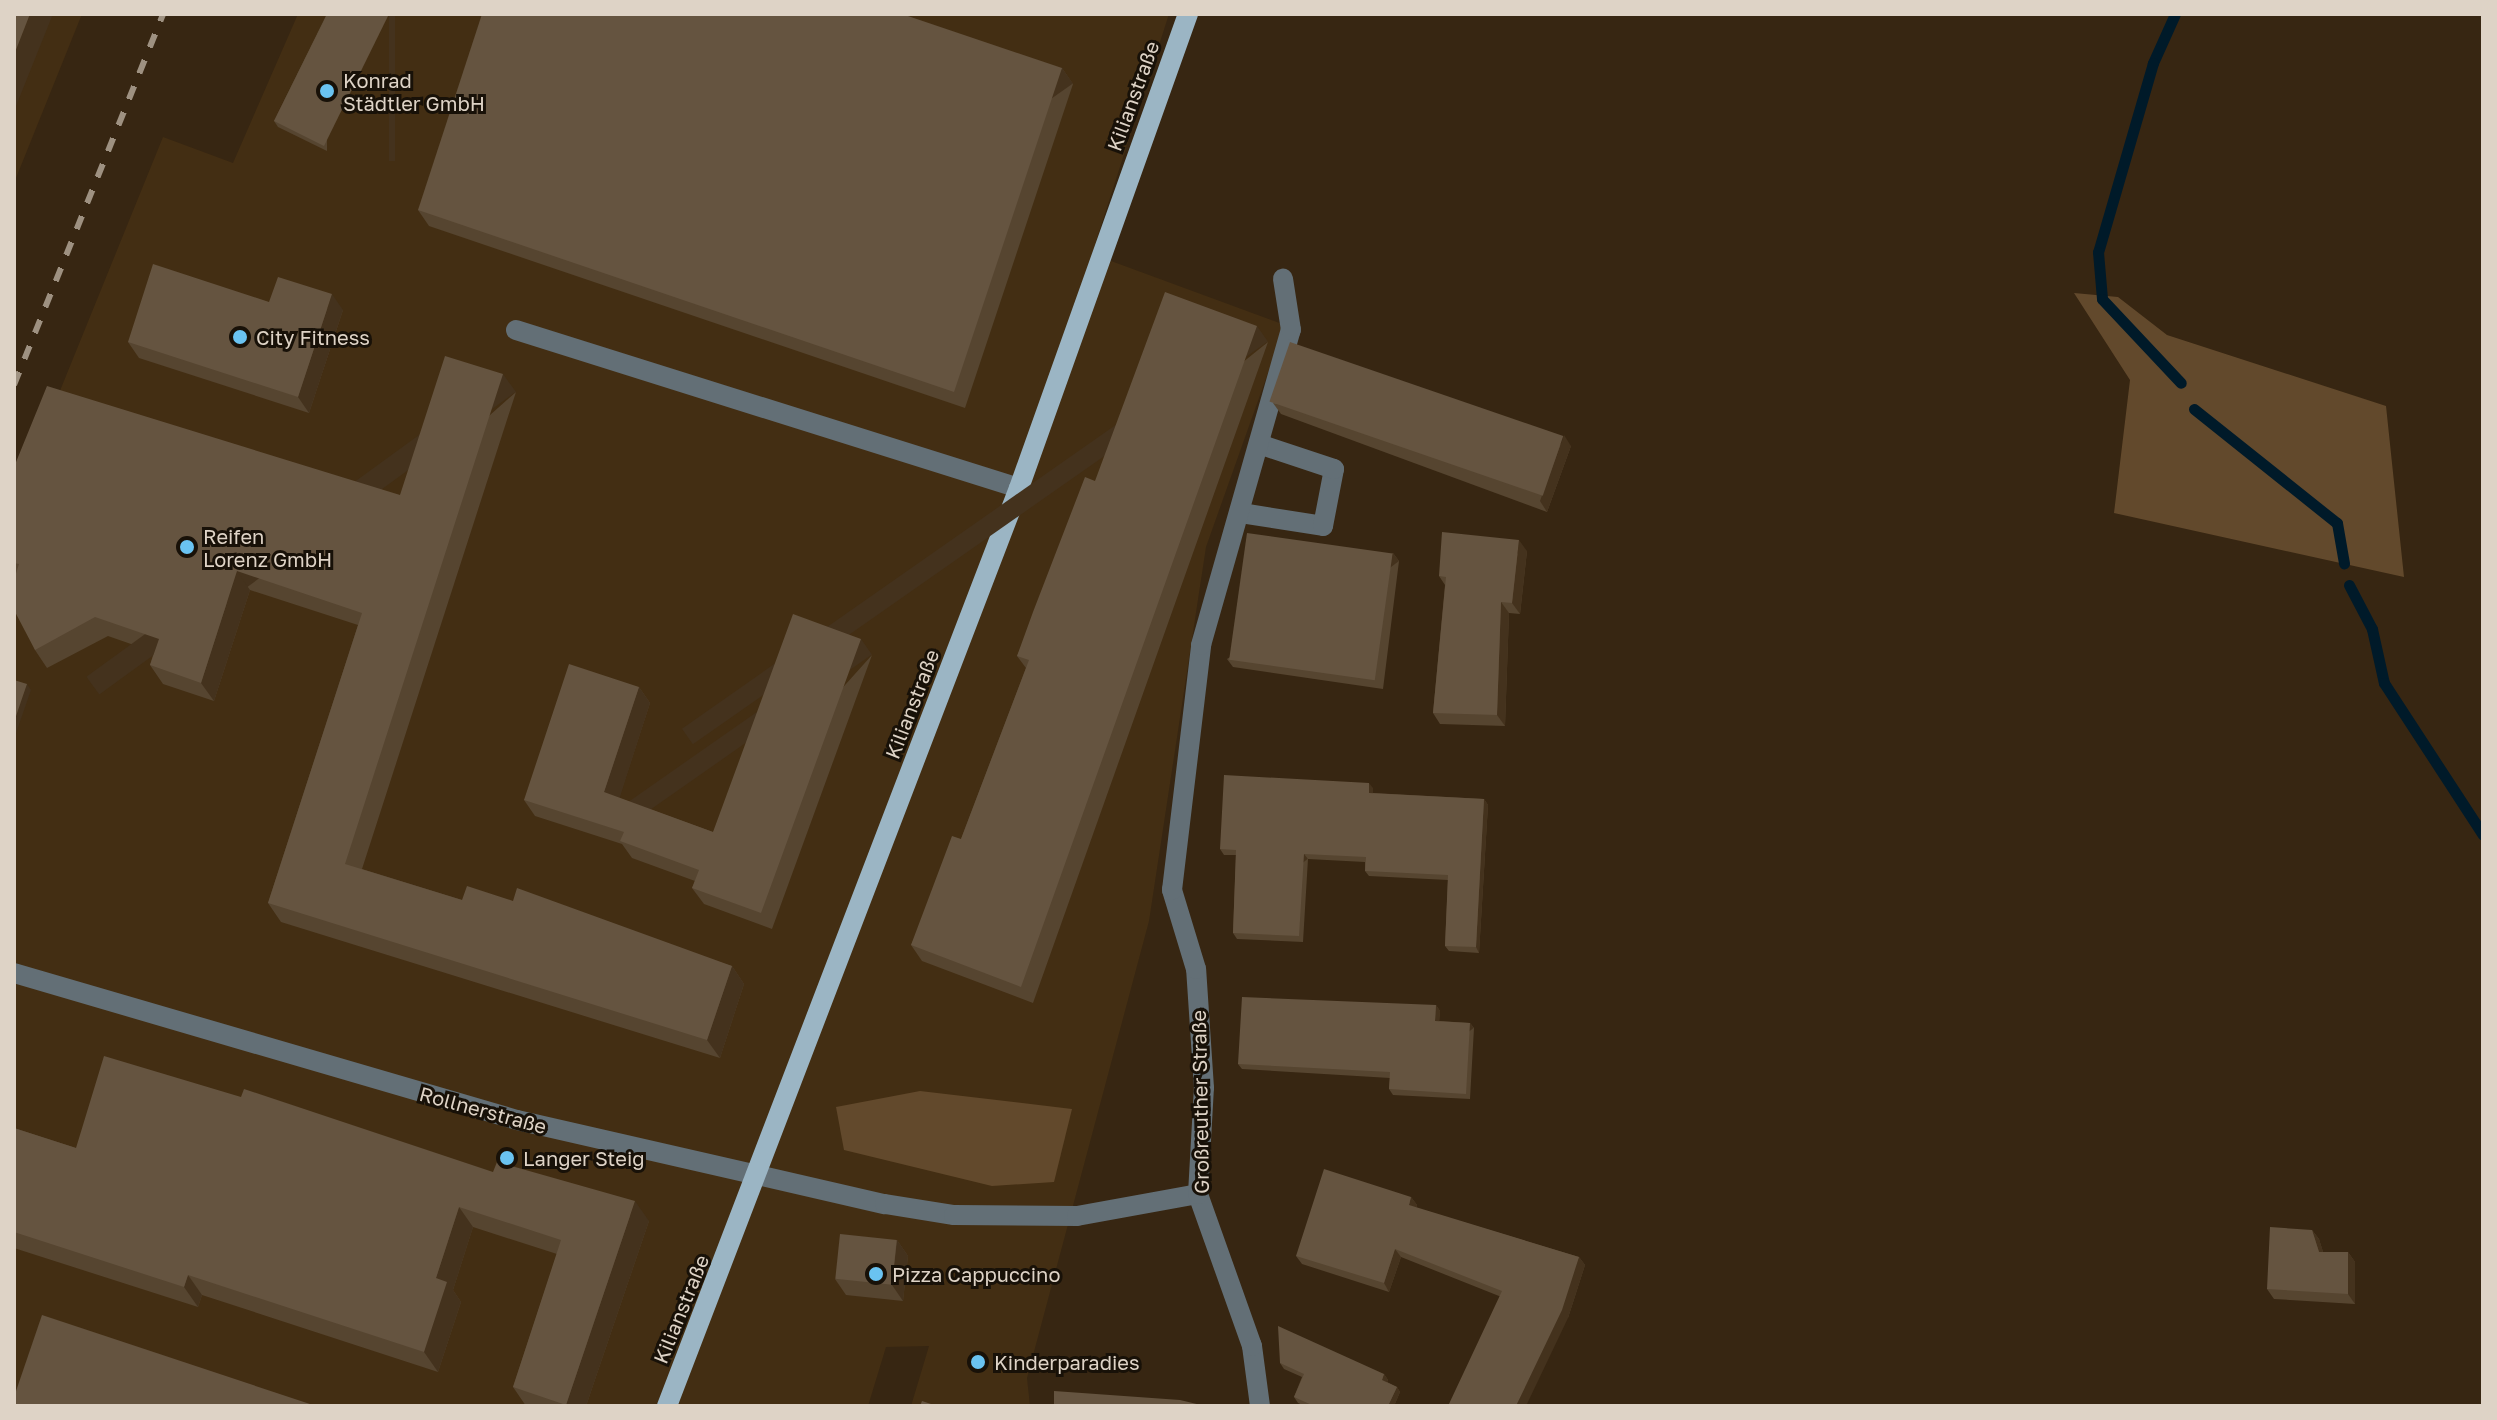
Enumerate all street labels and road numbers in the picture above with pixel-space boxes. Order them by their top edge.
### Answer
street label: Kilianstraße [1102,38,1164,154]
street label: Kilianstraße [880,646,944,762]
street label: Großreuther Straße [1186,1010,1214,1194]
street label: Rollnerstraße [417,1082,549,1138]
street label: Kilianstraße [648,1251,714,1367]

